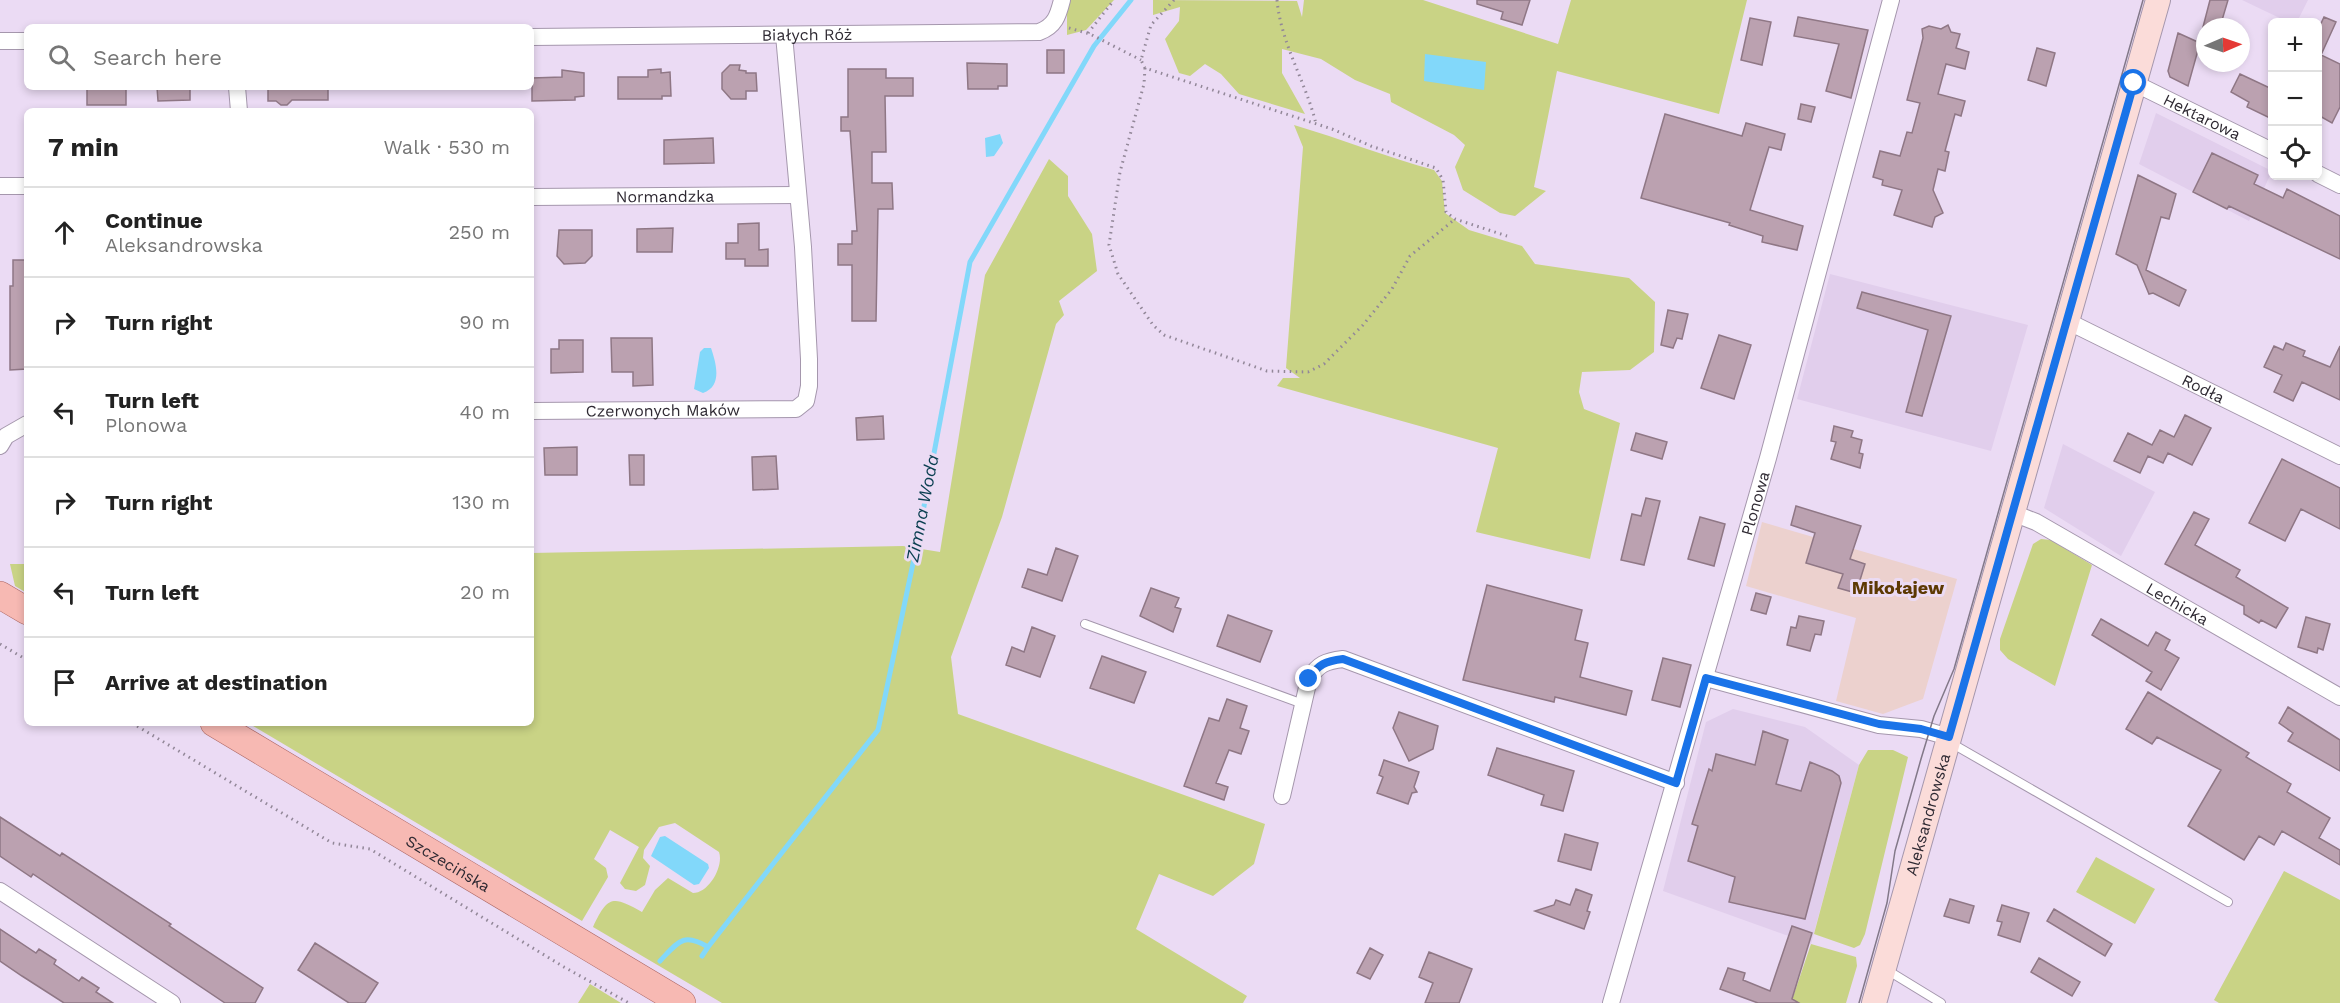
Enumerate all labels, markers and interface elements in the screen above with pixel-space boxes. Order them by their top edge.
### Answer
north arrow [2196,18,2250,72]
map controls [2268,18,2322,180]
button: + [2268,18,2322,72]
search box [24,24,534,90]
street label: Białych Róż [762,24,852,44]
icon: search [45,41,78,74]
text: Search here [93,45,222,70]
route start [2120,69,2146,95]
button: − [2268,72,2322,126]
street label: Hektarowa [2160,90,2244,144]
button: locate [2268,126,2322,180]
text: 7 min [48,132,119,162]
text: Walk · 530 m [383,135,510,159]
street label: Normandzka [616,186,714,206]
text: Continue [105,208,203,233]
icon: ahead [48,216,81,249]
text: 250 m [448,220,510,244]
text: Aleksandrowska [105,233,263,257]
icon: right [48,306,81,339]
text: Turn right [105,310,212,335]
text: 90 m [459,310,510,334]
street label: Rodła [2179,370,2228,407]
text: Turn left [105,388,199,413]
icon: left [48,396,81,429]
text: 40 m [459,400,510,424]
street label: Czerwonych Maków [586,400,740,420]
text: Plonowa [105,413,187,437]
water label: Zimna Woda [901,453,943,564]
street label: Plonowa [1737,469,1773,538]
icon: right [48,486,81,519]
text: Turn right [105,490,212,515]
text: 130 m [452,490,510,514]
icon: left [48,576,81,609]
district label: Mikołajew [1852,577,1945,598]
street label: Lechicka [2143,578,2212,629]
text: Turn left [105,580,199,605]
text: 20 m [460,580,510,604]
route end [1295,665,1321,691]
icon: arrive [48,666,81,699]
text: Arrive at destination [105,670,328,695]
street label: Aleksandrowska [1901,751,1954,878]
street label: Szczecińska [403,831,494,896]

